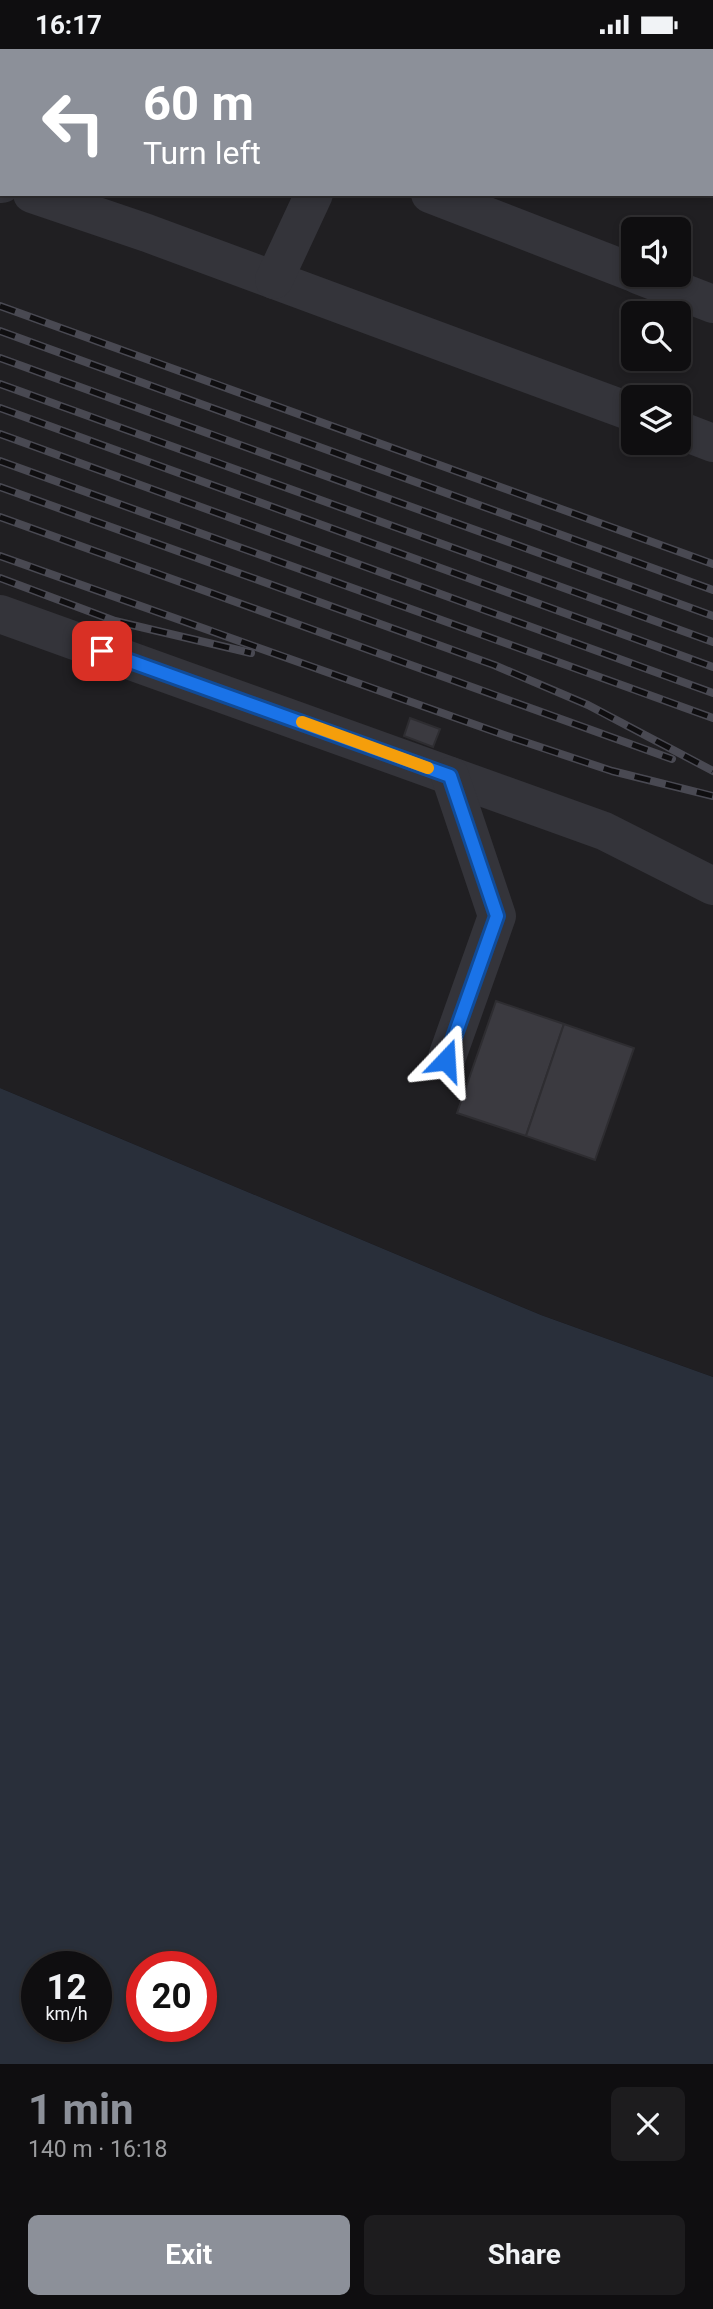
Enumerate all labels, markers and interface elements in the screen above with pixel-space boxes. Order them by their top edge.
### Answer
text: 16:17 [35,10,102,40]
text: 60 m [143,75,254,132]
icon: left [28,77,119,168]
text: Turn left [143,134,261,172]
map controls [621,217,691,455]
button: sound [621,217,691,287]
button: search [621,301,691,371]
button: layers [621,385,691,455]
pin [72,621,132,681]
icon: arrive [83,632,121,670]
position arrow [409,1023,483,1097]
speed limit sign: 20 [126,1951,217,2042]
text: 12 [46,1967,87,2008]
text: km/h [45,2003,88,2024]
text: 1 min [28,2085,134,2134]
button: close [611,2087,685,2161]
text: 140 m · 16:18 [28,2136,167,2163]
button: Exit [28,2215,350,2295]
button: Share [364,2215,685,2295]

